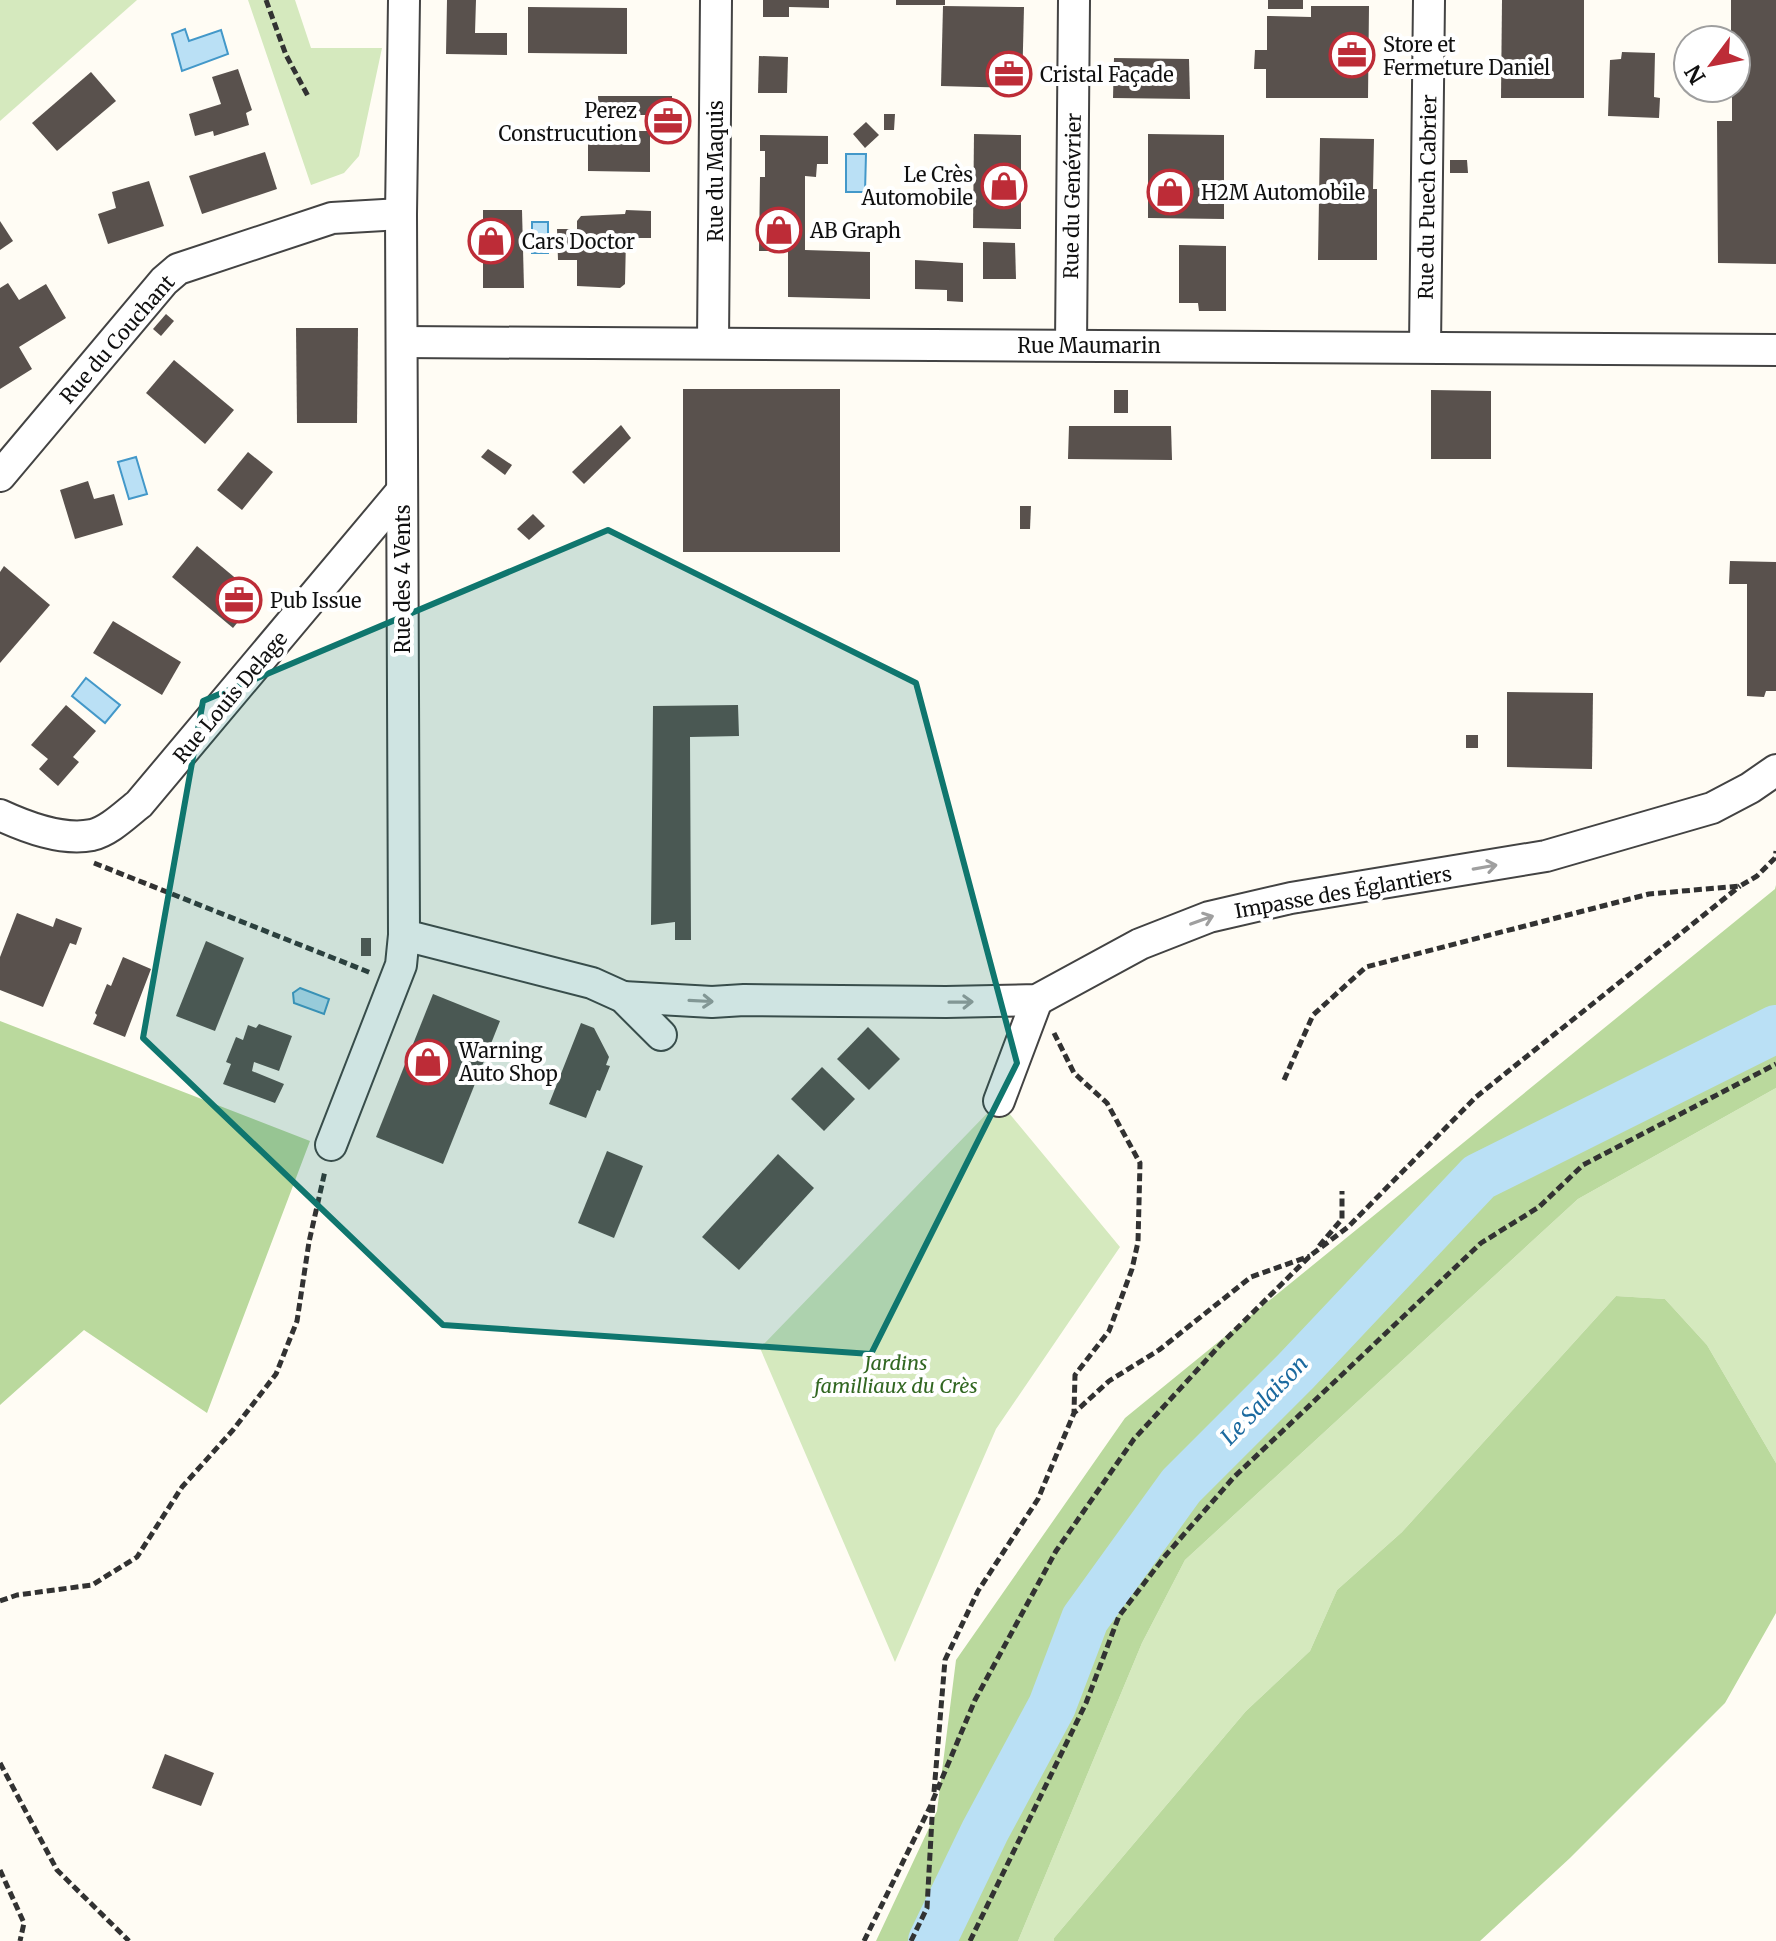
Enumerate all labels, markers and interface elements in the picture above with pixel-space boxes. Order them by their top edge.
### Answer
north arrow [1672,24,1752,104]
office icon: Store et Fermeture Daniel [1328,31,1376,79]
place label: Store et Fermeture Daniel [1383,32,1550,80]
office icon: Cristal Façade [985,50,1033,98]
text: N [1678,59,1712,89]
place label: Cristal Façade [1040,62,1174,87]
street label: Rue du Puech Cabrier [1413,94,1441,300]
office icon: Perez Construcution [644,97,692,145]
place label: Perez Construcution [498,98,637,146]
street label: Rue du Maquis [703,100,728,242]
street label: Rue du Genévrier [1058,113,1086,279]
place label: Le Crès Automobile [860,162,973,210]
shop icon: Le Crès Automobile [980,162,1028,210]
shop icon: H2M Automobile [1146,168,1194,216]
place label: H2M Automobile [1201,180,1365,205]
shop icon: AB Graph [755,206,803,254]
shop icon: Cars Doctor [467,217,515,265]
place label: AB Graph [809,218,901,243]
place label: Cars Doctor [522,229,635,254]
street label: Rue du Couchant [54,270,180,408]
street label: Rue Maumarin [1017,333,1161,358]
street label: Rue des 4 Vents [390,505,415,653]
office icon: Pub Issue [215,576,263,624]
place label: Pub Issue [270,588,361,613]
street label: Rue Louis Delage [168,626,292,768]
street label: Impasse des Églantiers [1232,859,1453,923]
one-way arrow [1471,859,1497,874]
one-way arrow [1189,911,1214,926]
one-way arrow [687,994,714,1009]
one-way arrow [947,994,974,1009]
shop icon: Warning Auto Shop [404,1038,452,1086]
place label: Warning Auto Shop [458,1038,558,1086]
water label: Le Salaison [1215,1349,1313,1451]
park label: Jardins familliaux du Crès [811,1350,978,1398]

